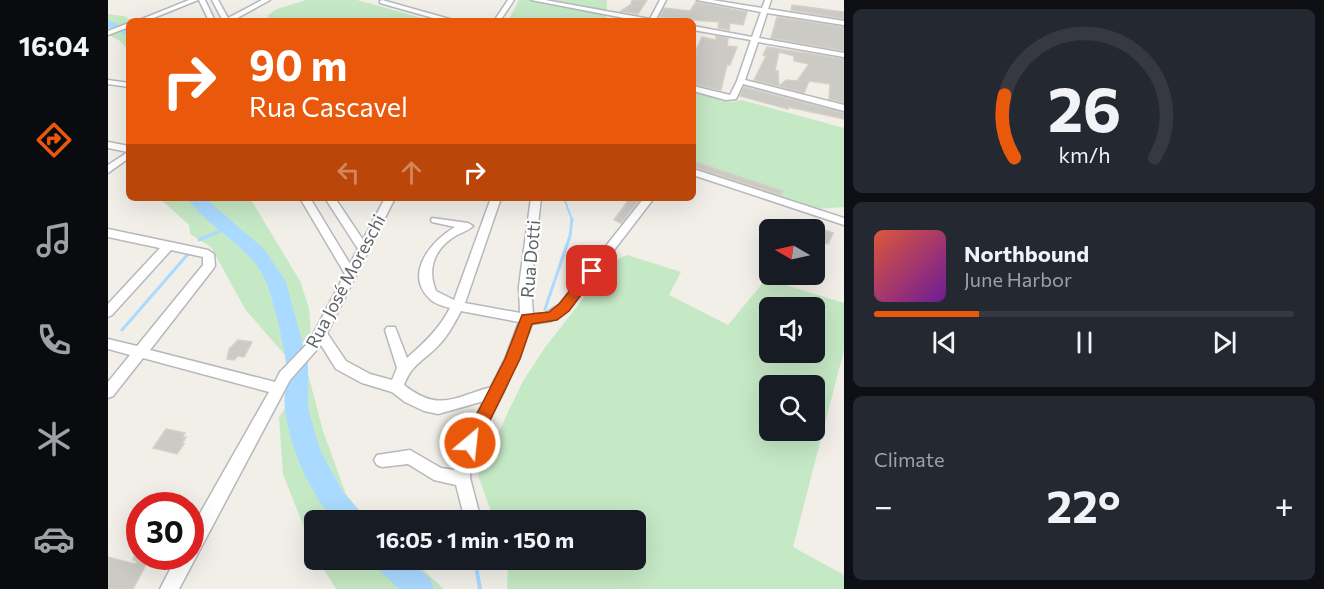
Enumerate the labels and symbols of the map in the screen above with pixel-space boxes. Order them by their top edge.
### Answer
street label: Rua José Moreschi [301,210,389,352]
street label: Rua Dotti [516,219,544,299]
north arrow [759,219,825,285]
pin [566,245,617,296]
position arrow [438,411,502,475]
speed limit sign: 30 [126,492,204,570]

